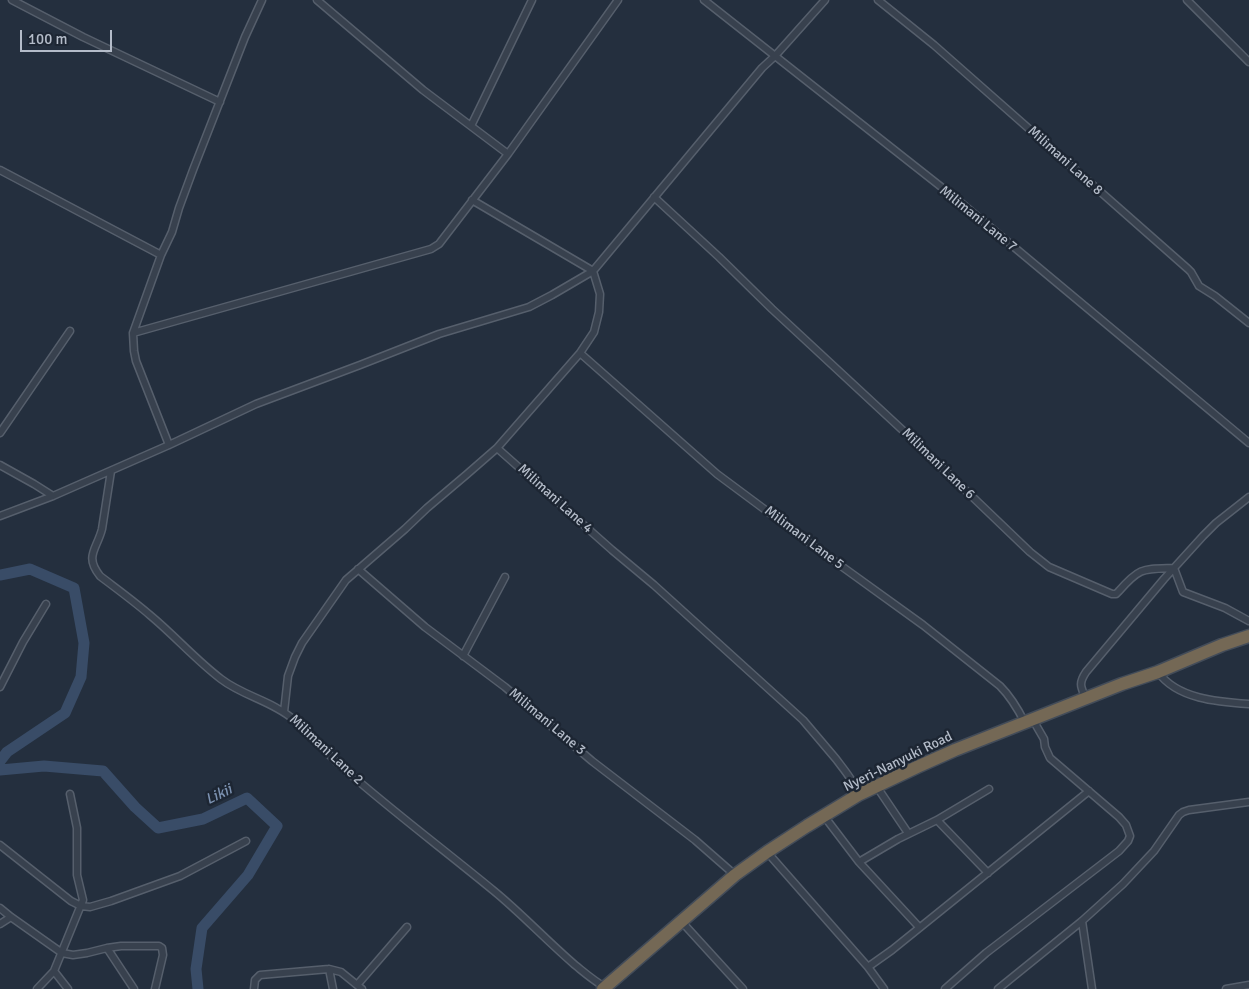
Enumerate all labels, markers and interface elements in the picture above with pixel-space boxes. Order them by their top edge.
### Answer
scale bar [22,20,115,52]
text: 100 m [28,30,68,48]
street label: Milimani Lane 8 [1024,123,1106,199]
street label: Milimani Lane 7 [936,182,1020,256]
street label: Milimani Lane 6 [898,425,978,503]
street label: Milimani Lane 4 [514,461,596,537]
street label: Milimani Lane 5 [761,503,847,573]
street label: Milimani Lane 3 [505,685,589,759]
street label: Milimani Lane 2 [285,711,367,789]
street label: Nyeri-Nanyuki Road [841,728,955,796]
water label: Likii [203,781,235,809]

